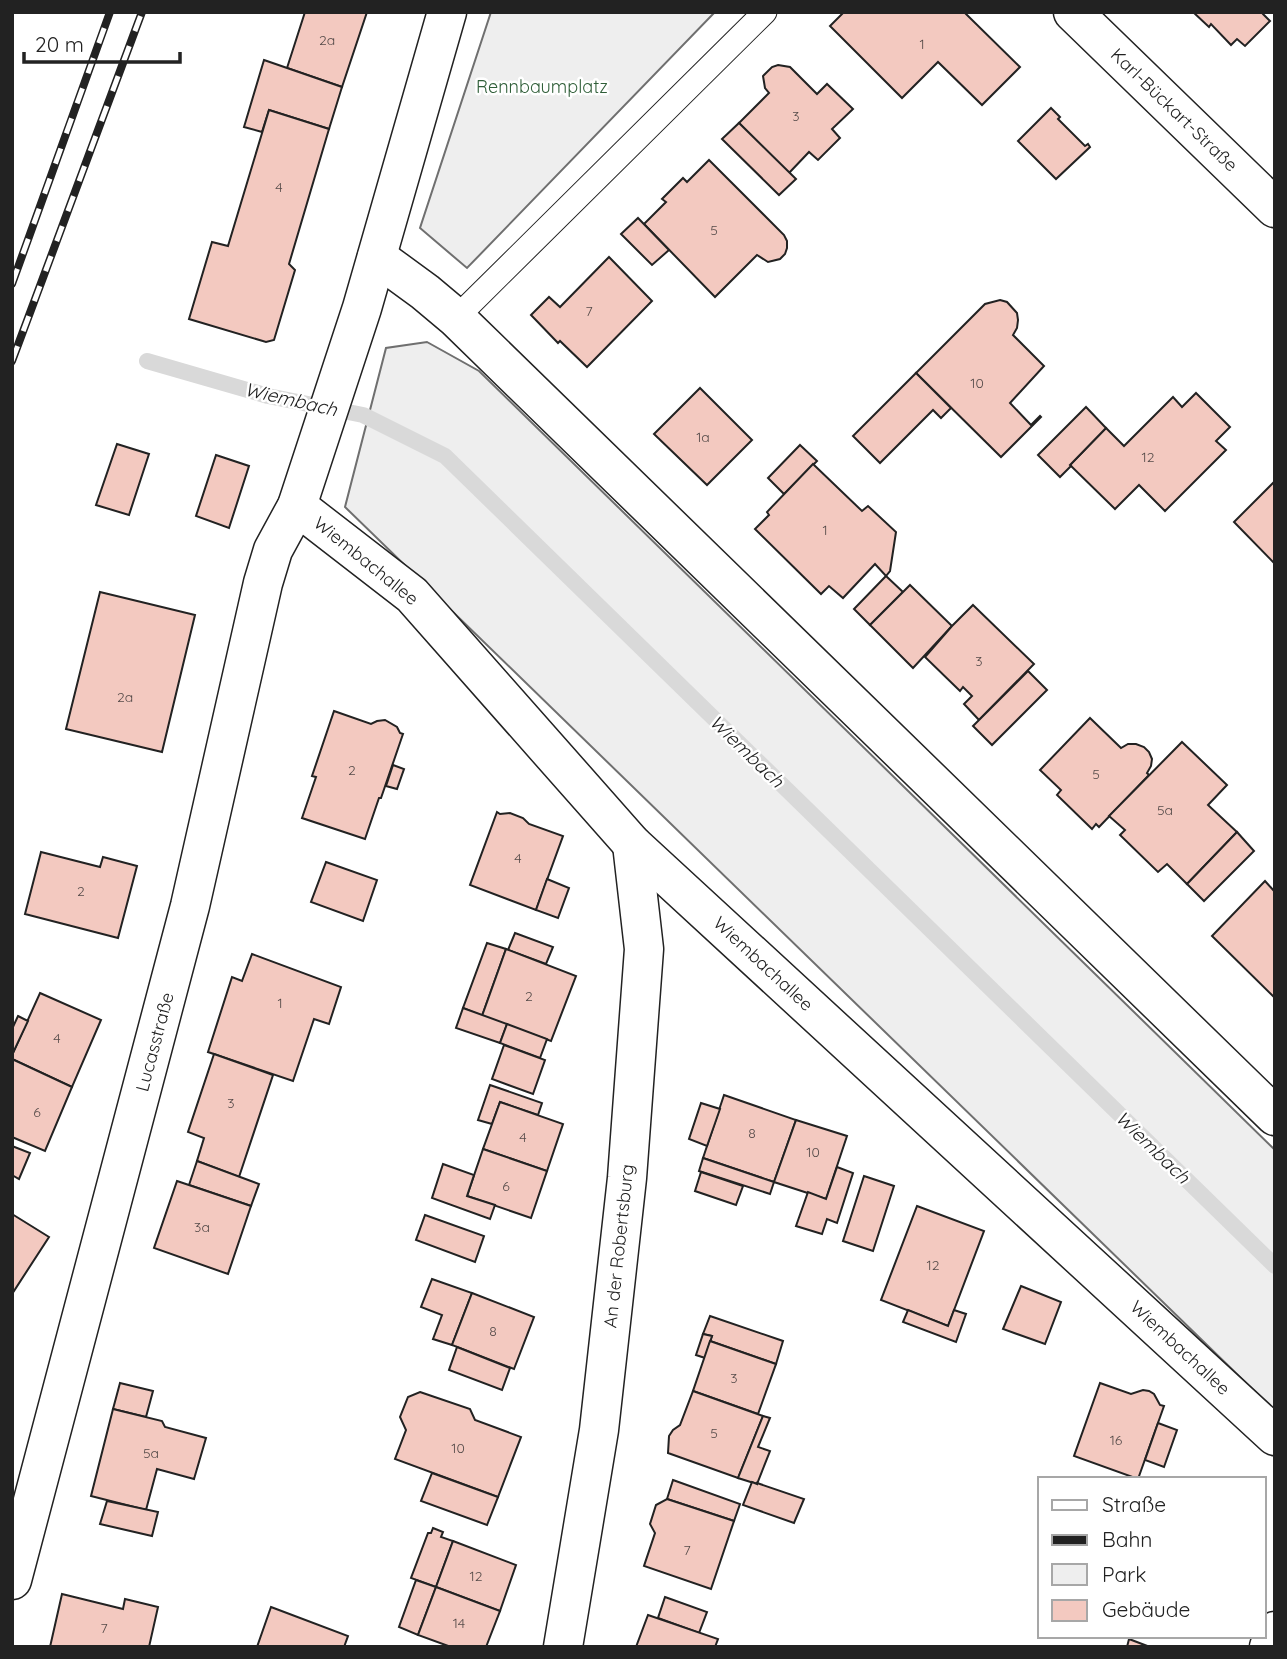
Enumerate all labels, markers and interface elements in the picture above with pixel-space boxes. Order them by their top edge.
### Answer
scale bar [24,21,180,65]
text: 20 m [35,31,84,57]
house number: 2a [319,31,335,49]
house number: 1 [919,35,925,53]
street label: Karl-Bückart-Straße [1106,43,1243,176]
park label: Rennbaumplatz [476,75,608,98]
house number: 3 [792,107,800,125]
house number: 4 [275,178,283,196]
house number: 5 [710,221,718,239]
house number: 7 [585,302,593,320]
house number: 10 [970,374,984,392]
water label: Wiembach [242,377,341,422]
house number: 1a [696,428,710,446]
house number: 12 [1142,448,1155,466]
street label: Wiembachallee [309,511,424,610]
house number: 1 [822,521,828,539]
house number: 3 [975,652,983,670]
house number: 2a [117,688,133,706]
water label: Wiembach [705,710,790,793]
house number: 2 [348,761,356,779]
house number: 5 [1092,765,1100,783]
house number: 5a [1157,801,1173,819]
house number: 4 [514,849,522,867]
house number: 2 [77,882,85,900]
street label: Wiembachallee [708,911,818,1016]
house number: 2 [525,987,533,1005]
street label: Lucasstraße [130,990,179,1094]
house number: 1 [277,994,283,1012]
house number: 4 [53,1029,61,1047]
house number: 3 [227,1094,235,1112]
house number: 6 [33,1103,41,1121]
water label: Wiembach [1111,1106,1196,1189]
house number: 8 [748,1124,756,1142]
house number: 4 [519,1128,527,1146]
house number: 10 [806,1143,820,1161]
street label: An der Robertsburg [598,1163,639,1329]
house number: 6 [502,1177,510,1195]
house number: 3a [194,1218,210,1236]
house number: 12 [927,1256,940,1274]
street label: Wiembachallee [1125,1295,1235,1400]
house number: 8 [489,1322,497,1340]
house number: 3 [730,1369,738,1387]
house number: 5 [710,1424,718,1442]
house number: 16 [1110,1431,1123,1449]
house number: 10 [451,1439,465,1457]
house number: 5a [143,1444,159,1462]
legend [1038,1477,1266,1638]
text: Straße [1102,1491,1166,1517]
text: Bahn [1102,1526,1152,1552]
house number: 7 [683,1541,691,1559]
text: Park [1102,1561,1146,1587]
house number: 12 [470,1567,483,1585]
text: Gebäude [1102,1596,1190,1622]
house number: 14 [453,1614,465,1632]
house number: 7 [100,1619,108,1637]

